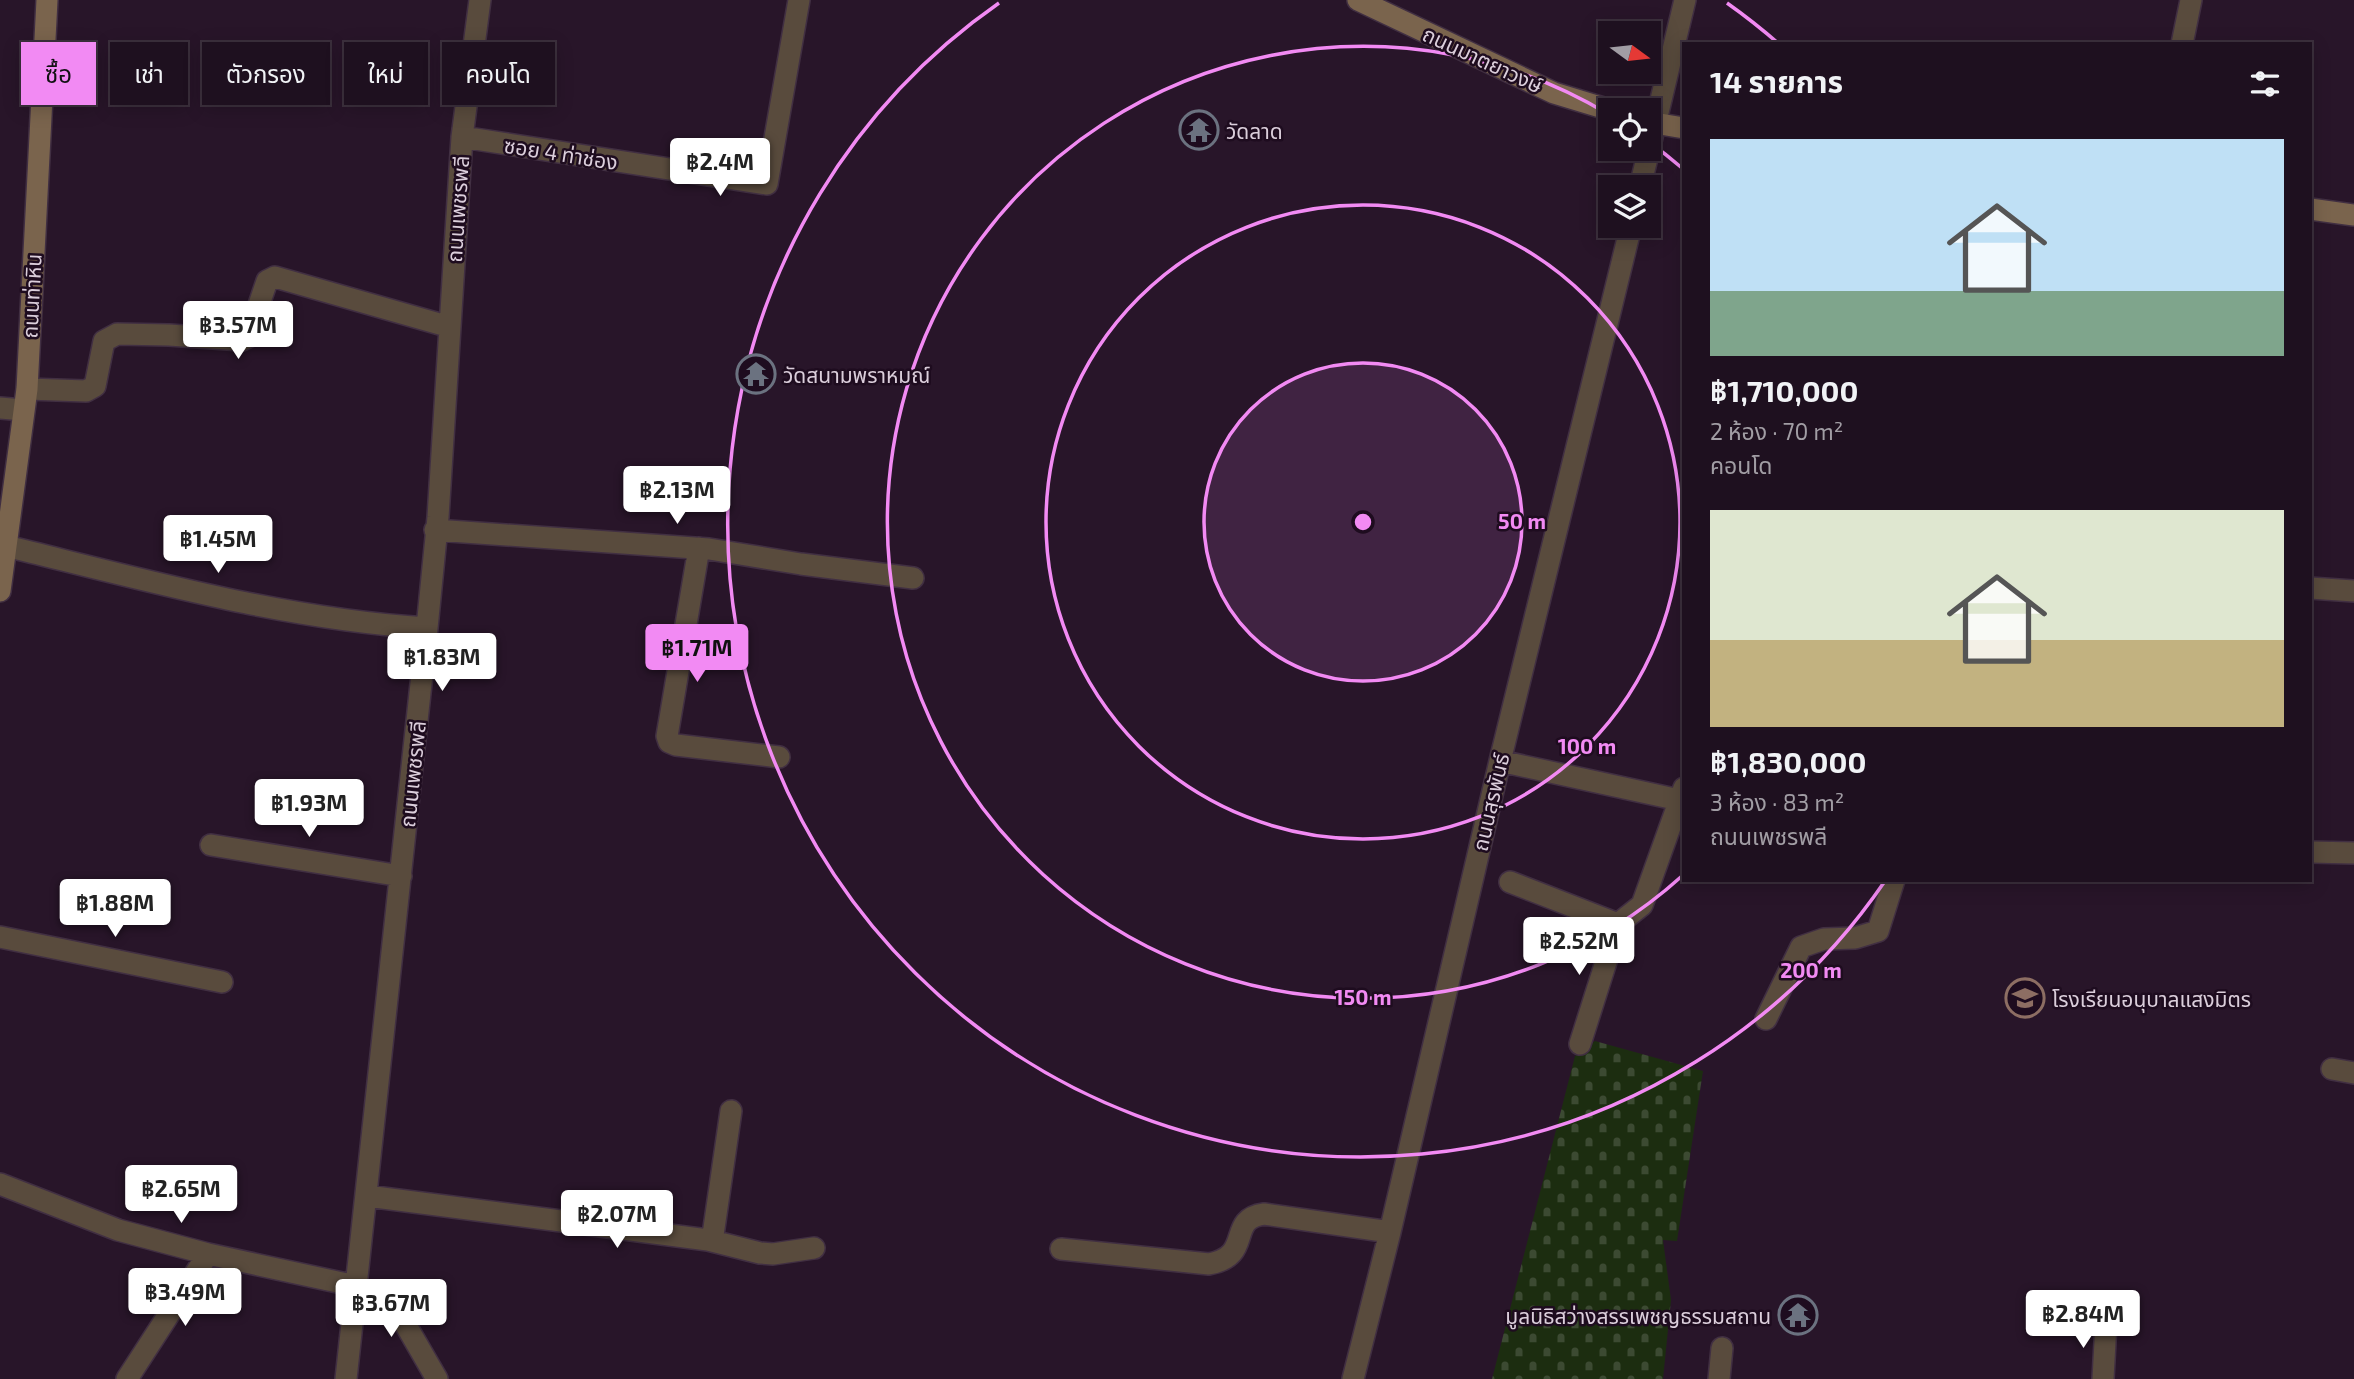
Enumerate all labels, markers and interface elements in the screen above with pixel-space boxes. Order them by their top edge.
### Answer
street label: ถนนมาตยาวงษ์ [1419,20,1547,98]
north arrow [1598,21,1661,84]
map controls [1598,21,1661,238]
chip: ซื้อ [21,42,96,105]
chip: เช่า [110,42,188,105]
chip: ตัวกรอง [202,42,330,105]
chip: ใหม่ [344,42,428,105]
chip: คอนโด [442,42,555,105]
text: 14 รายการ [1710,63,1843,99]
icon: filters [2246,65,2284,103]
button: locate [1598,98,1661,161]
temple icon: วัดลาด [1178,109,1220,151]
place label: วัดลาด [1226,118,1283,143]
street label: ซอย 4 ท่าช่อง [502,132,620,174]
pin: ฿2.4M [671,138,769,198]
text: ฿2.4M [686,147,754,175]
street label: ถนนเพชรพลี [441,155,473,263]
button: layers [1598,175,1661,238]
icon: home [1934,185,2060,311]
street label: ถนนท่าหิน [16,253,46,339]
pin: ฿3.57M [181,302,295,361]
text: ฿3.57M [199,310,277,338]
temple icon: วัดสนามพราหมณ์ [735,353,777,395]
place label: วัดสนามพราหมณ์ [783,362,930,387]
text: ฿1,710,000 [1710,372,1858,408]
text: 2 ห้อง · 70 m² [1710,417,1843,445]
text: คอนโด [1710,451,1772,479]
pin: ฿2.13M [620,466,734,526]
text: ฿2.13M [639,475,715,503]
text: 50 m [1498,508,1546,533]
centre of rings [1351,510,1375,534]
pin: ฿1.45M [161,516,275,575]
text: ฿1.45M [179,524,257,552]
icon: home [1934,556,2060,682]
pin: ฿1.71M [640,624,754,684]
text: ฿1.71M [661,633,733,661]
pin: ฿1.83M [385,634,499,693]
text: ฿1.83M [403,642,481,670]
street label: ถนนเพชรพลี [394,719,430,829]
text: 100 m [1558,733,1616,758]
text: ฿1,830,000 [1710,743,1866,779]
street label: ถนนสุรพันธ์ [1467,750,1515,854]
pin: ฿1.93M [252,780,366,839]
text: ฿1.93M [271,788,347,816]
text: 3 ห้อง · 83 m² [1710,788,1844,816]
text: ถนนเพชรพลี [1710,822,1827,850]
pin: ฿1.88M [58,880,172,939]
text: ฿1.88M [76,888,154,916]
pin: ฿2.52M [1522,918,1636,977]
text: ฿2.52M [1539,926,1619,954]
text: 200 m [1780,957,1842,982]
school or university icon: โรงเรียนอนุบาลแสงมิตร [2004,977,2046,1019]
text: 150 m [1335,984,1391,1009]
place label: โรงเรียนอนุบาลแสงมิตร [2052,986,2251,1013]
pin: ฿2.65M [124,1166,238,1225]
text: ฿2.65M [141,1174,221,1202]
pin: ฿2.07M [560,1190,674,1250]
text: ฿2.07M [577,1199,657,1227]
pin: ฿3.49M [128,1268,242,1328]
text: ฿3.49M [144,1277,226,1305]
pin: ฿3.67M [334,1280,448,1339]
text: ฿3.67M [352,1288,430,1316]
pin: ฿2.84M [2026,1290,2140,1350]
temple icon: มูลนิธิสว่างสรรเพชญธรรมสถาน [1777,1294,1819,1336]
text: ฿2.84M [2042,1299,2124,1327]
place label: มูลนิธิสว่างสรรเพชญธรรมสถาน [1505,1303,1771,1330]

